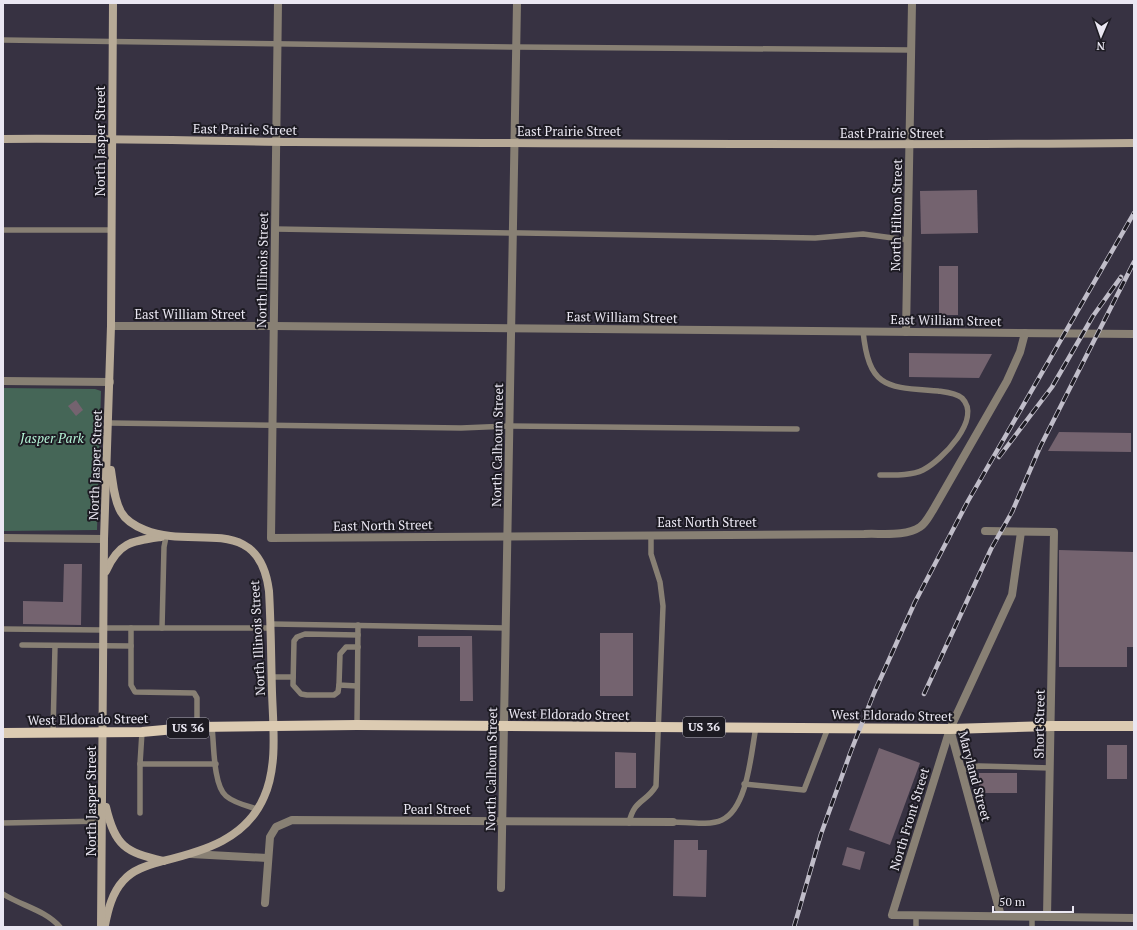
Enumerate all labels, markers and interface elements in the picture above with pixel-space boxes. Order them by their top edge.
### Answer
north arrow [1081,16,1121,56]
text: N [1096,39,1105,53]
street label: North Jasper Street [91,85,109,196]
street label: East Prairie Street [193,119,297,139]
street label: East Prairie Street [517,122,621,140]
street label: East Prairie Street [840,124,944,142]
street label: North Hilton Street [886,159,906,271]
street label: North Illinois Street [252,212,272,328]
street label: East William Street [134,305,246,323]
street label: East William Street [566,307,678,327]
street label: East William Street [890,310,1002,330]
street label: North Calhoun Street [487,383,507,507]
street label: North Jasper Street [84,409,106,521]
park label: Jasper Park [19,429,84,447]
street label: East North Street [657,513,757,531]
street label: East North Street [333,515,433,535]
street label: North Illinois Street [245,579,269,696]
street label: Short Street [1029,689,1049,759]
street label: West Eldorado Street [508,704,630,724]
street label: West Eldorado Street [831,705,953,725]
street label: North Calhoun Street [481,707,501,831]
street label: West Eldorado Street [27,709,149,729]
road number: US 36 [683,717,725,737]
road number: US 36 [167,718,209,738]
street label: Maryland Street [954,729,996,823]
street label: North Jasper Street [82,745,100,856]
street label: North Front Street [885,765,933,873]
street label: Pearl Street [403,800,471,818]
scale bar [993,888,1073,914]
text: 50 m [999,894,1026,909]

